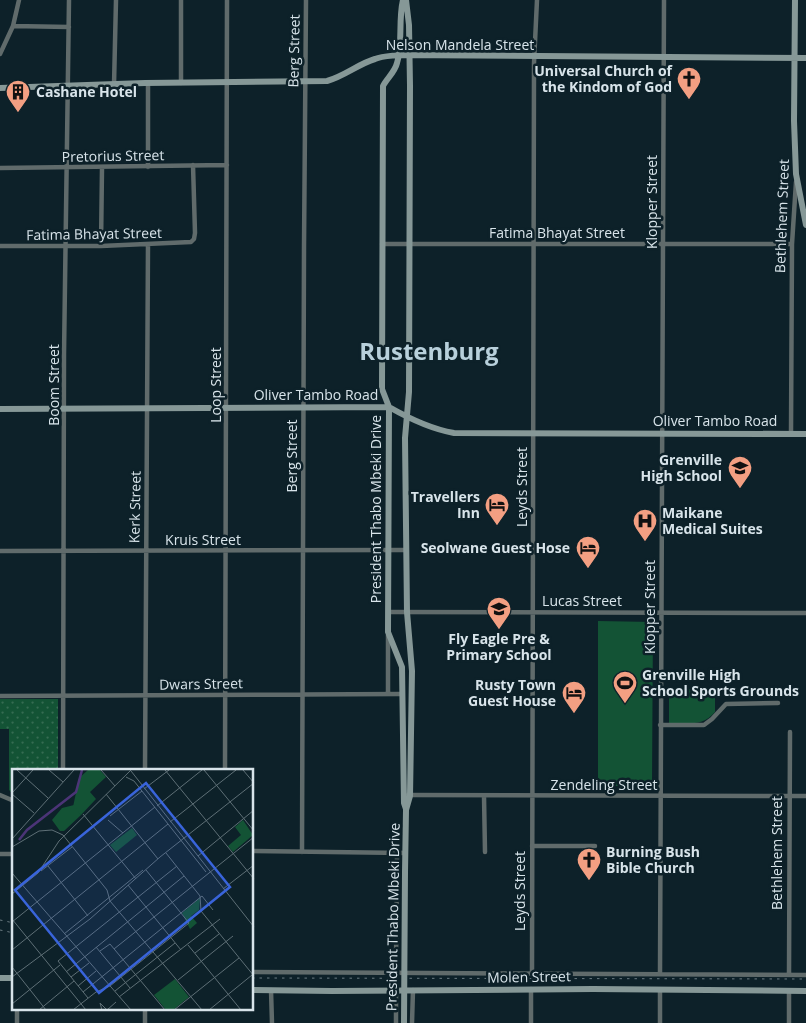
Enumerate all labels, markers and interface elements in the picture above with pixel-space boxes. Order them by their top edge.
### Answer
street label: Berg Street [283,14,304,88]
street label: Nelson Mandela Street [386,35,534,54]
place label: Universal Church of the Kindom of God [534,61,674,96]
church icon: Universal Church of the Kindom of God [676,66,702,100]
building icon: Cashane Hotel [5,79,31,113]
place label: Cashane Hotel [36,82,137,101]
street label: Pretorius Street [61,145,164,166]
street label: Klopper Street [642,155,661,249]
street label: Bethlehem Street [770,159,793,273]
street label: Fatima Bhayat Street [26,223,162,244]
street label: Fatima Bhayat Street [489,223,625,242]
district label: Rustenburg [359,334,499,367]
street label: Boom Street [44,344,63,426]
street label: Loop Street [206,347,225,423]
street label: Oliver Tambo Road [254,385,378,404]
street label: Oliver Tambo Road [653,411,777,430]
street label: President Thabo Mbeki Drive [366,415,385,603]
street label: Berg Street [282,420,301,492]
street label: Leyds Street [512,447,531,527]
place label: Grenville High School [641,450,722,485]
school or university icon: Grenville High School [727,455,753,489]
street label: Kerk Street [124,471,145,543]
place label: Travellers Inn [411,487,480,522]
hotel icon: Travellers Inn [484,492,510,526]
place label: Maikane Medical Suites [662,503,763,538]
hospital icon: Maikane Medical Suites [632,508,658,542]
street label: Kruis Street [165,530,241,549]
hotel icon: Seolwane Guest Hose [575,535,601,569]
place label: Seolwane Guest Hose [421,538,570,557]
street label: Klopper Street [640,560,659,654]
street label: Lucas Street [542,591,622,610]
school or university icon: Fly Eagle Pre & Primary School [486,596,512,630]
place label: Fly Eagle Pre & Primary School [446,629,552,664]
place label: Grenville High School Sports Grounds [642,665,799,700]
sports icon: Grenville High School Sports Grounds [612,670,638,704]
street label: Dwars Street [159,673,243,694]
place label: Rusty Town Guest House [468,675,556,710]
hotel icon: Rusty Town Guest House [561,680,587,714]
inset map [12,769,254,1010]
street label: Zendeling Street [551,775,657,794]
street label: Bethlehem Street [767,796,786,910]
street label: President Thabo Mbeki Drive [381,823,404,1011]
place label: Burning Bush Bible Church [606,842,700,877]
church icon: Burning Bush Bible Church [576,847,602,881]
street label: Leyds Street [510,851,529,931]
street label: Molen Street [487,966,571,987]

